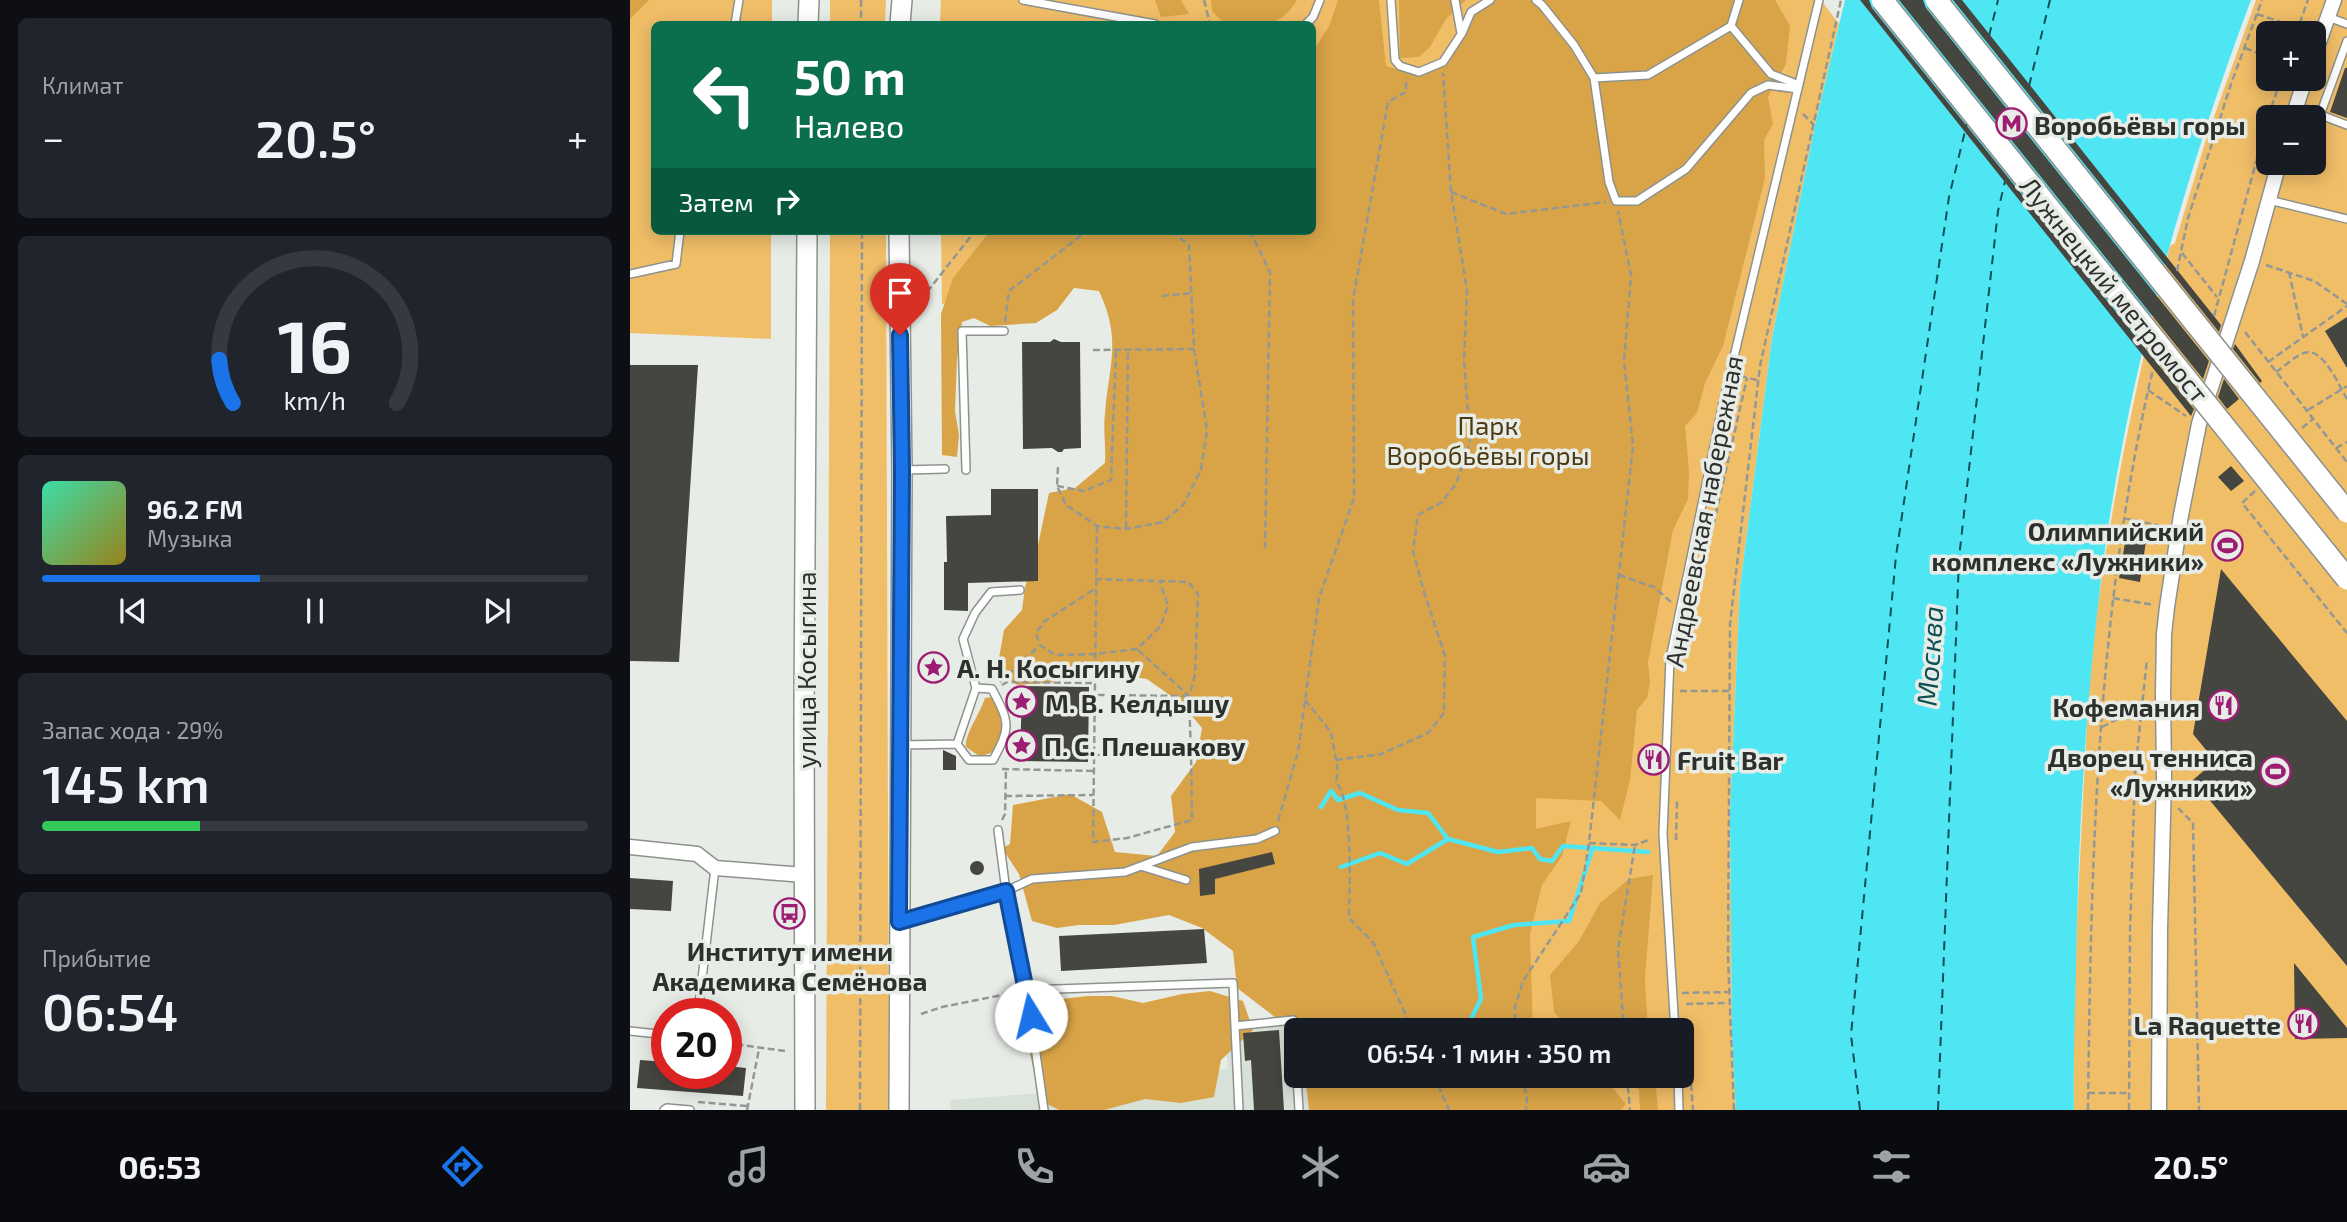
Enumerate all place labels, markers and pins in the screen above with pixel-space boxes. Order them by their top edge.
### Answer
metro station icon: Воробьёвы горы [1994,107,2028,141]
place label: Воробьёвы горы [2034,109,2246,140]
pin [870,263,930,335]
place label: Олимпийский комплекс «Лужники» [1932,515,2204,576]
sports icon: Олимпийский комплекс «Лужники» [2210,528,2244,562]
place icon: А. Н. Косыгину [917,650,951,684]
place label: А. Н. Косыгину [957,652,1140,683]
place icon: М. В. Келдышу [1005,685,1039,719]
place label: М. В. Келдышу [1045,687,1230,718]
restaurant icon: Кофемания [2206,689,2240,723]
place label: Кофемания [2052,691,2200,722]
place icon: П. С. Плешакову [1004,728,1038,762]
place label: П. С. Плешакову [1044,730,1246,761]
place label: Дворец тенниса «Лужники» [2048,741,2253,802]
restaurant icon: Fruit Bar [1637,742,1671,776]
place label: Fruit Bar [1677,744,1784,775]
sports icon: Дворец тенниса «Лужники» [2259,754,2293,788]
bus stop icon: Институт имени Академика Семёнова [773,897,807,931]
place label: Институт имени Академика Семёнова [653,935,927,996]
restaurant icon: La Raquette [2287,1007,2321,1041]
place label: La Raquette [2133,1009,2281,1040]

